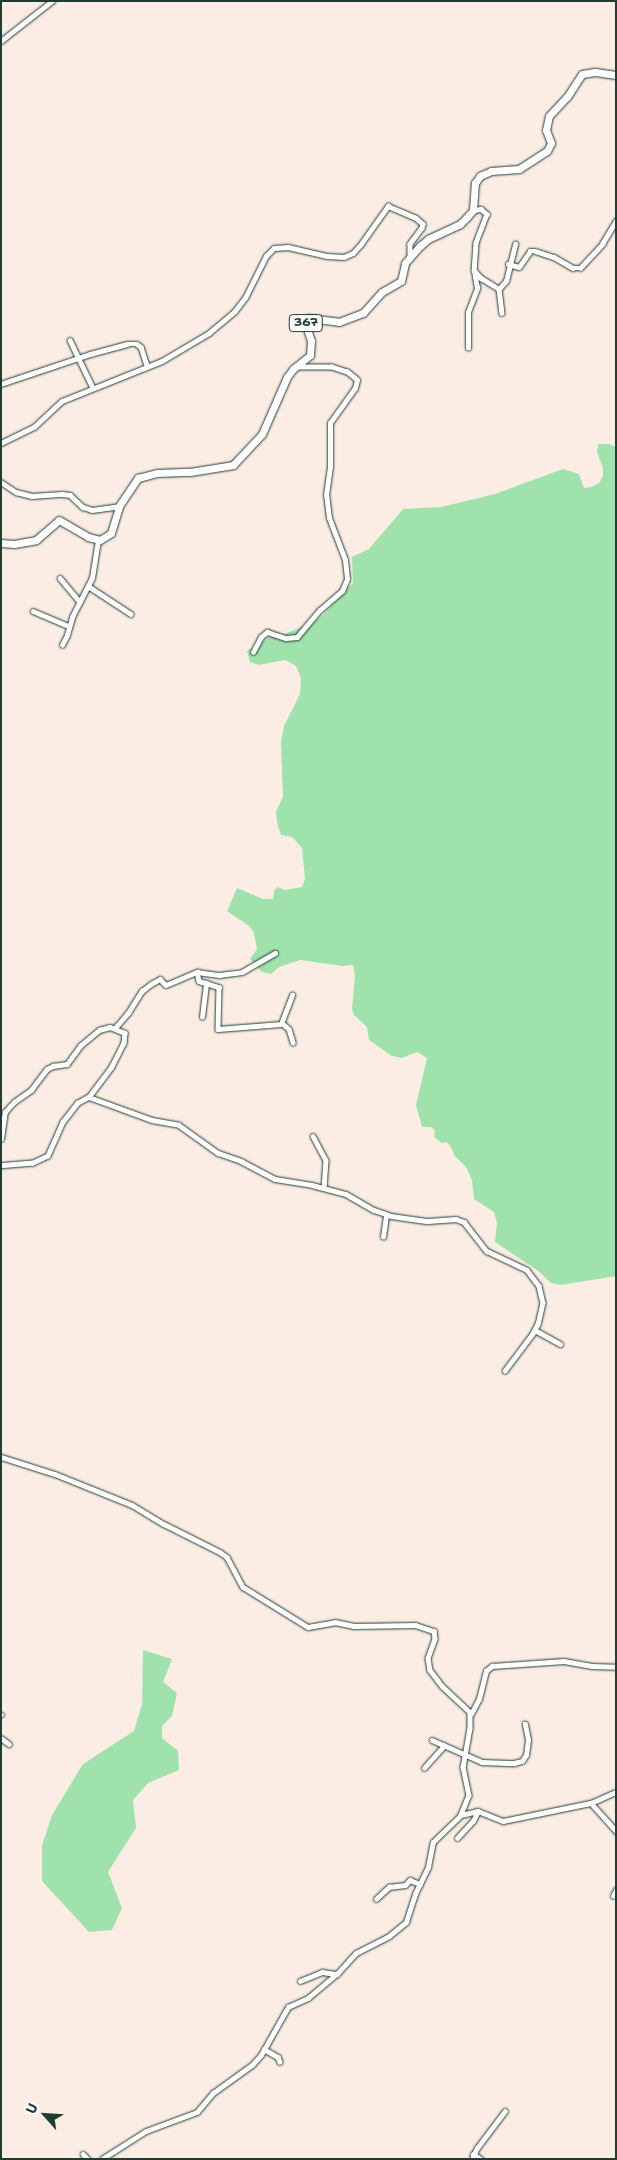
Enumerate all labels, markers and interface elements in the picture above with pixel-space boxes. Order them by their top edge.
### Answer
road number: 367 [288,314,324,332]
north arrow [20,2090,70,2140]
text: U [21,2100,42,2117]

